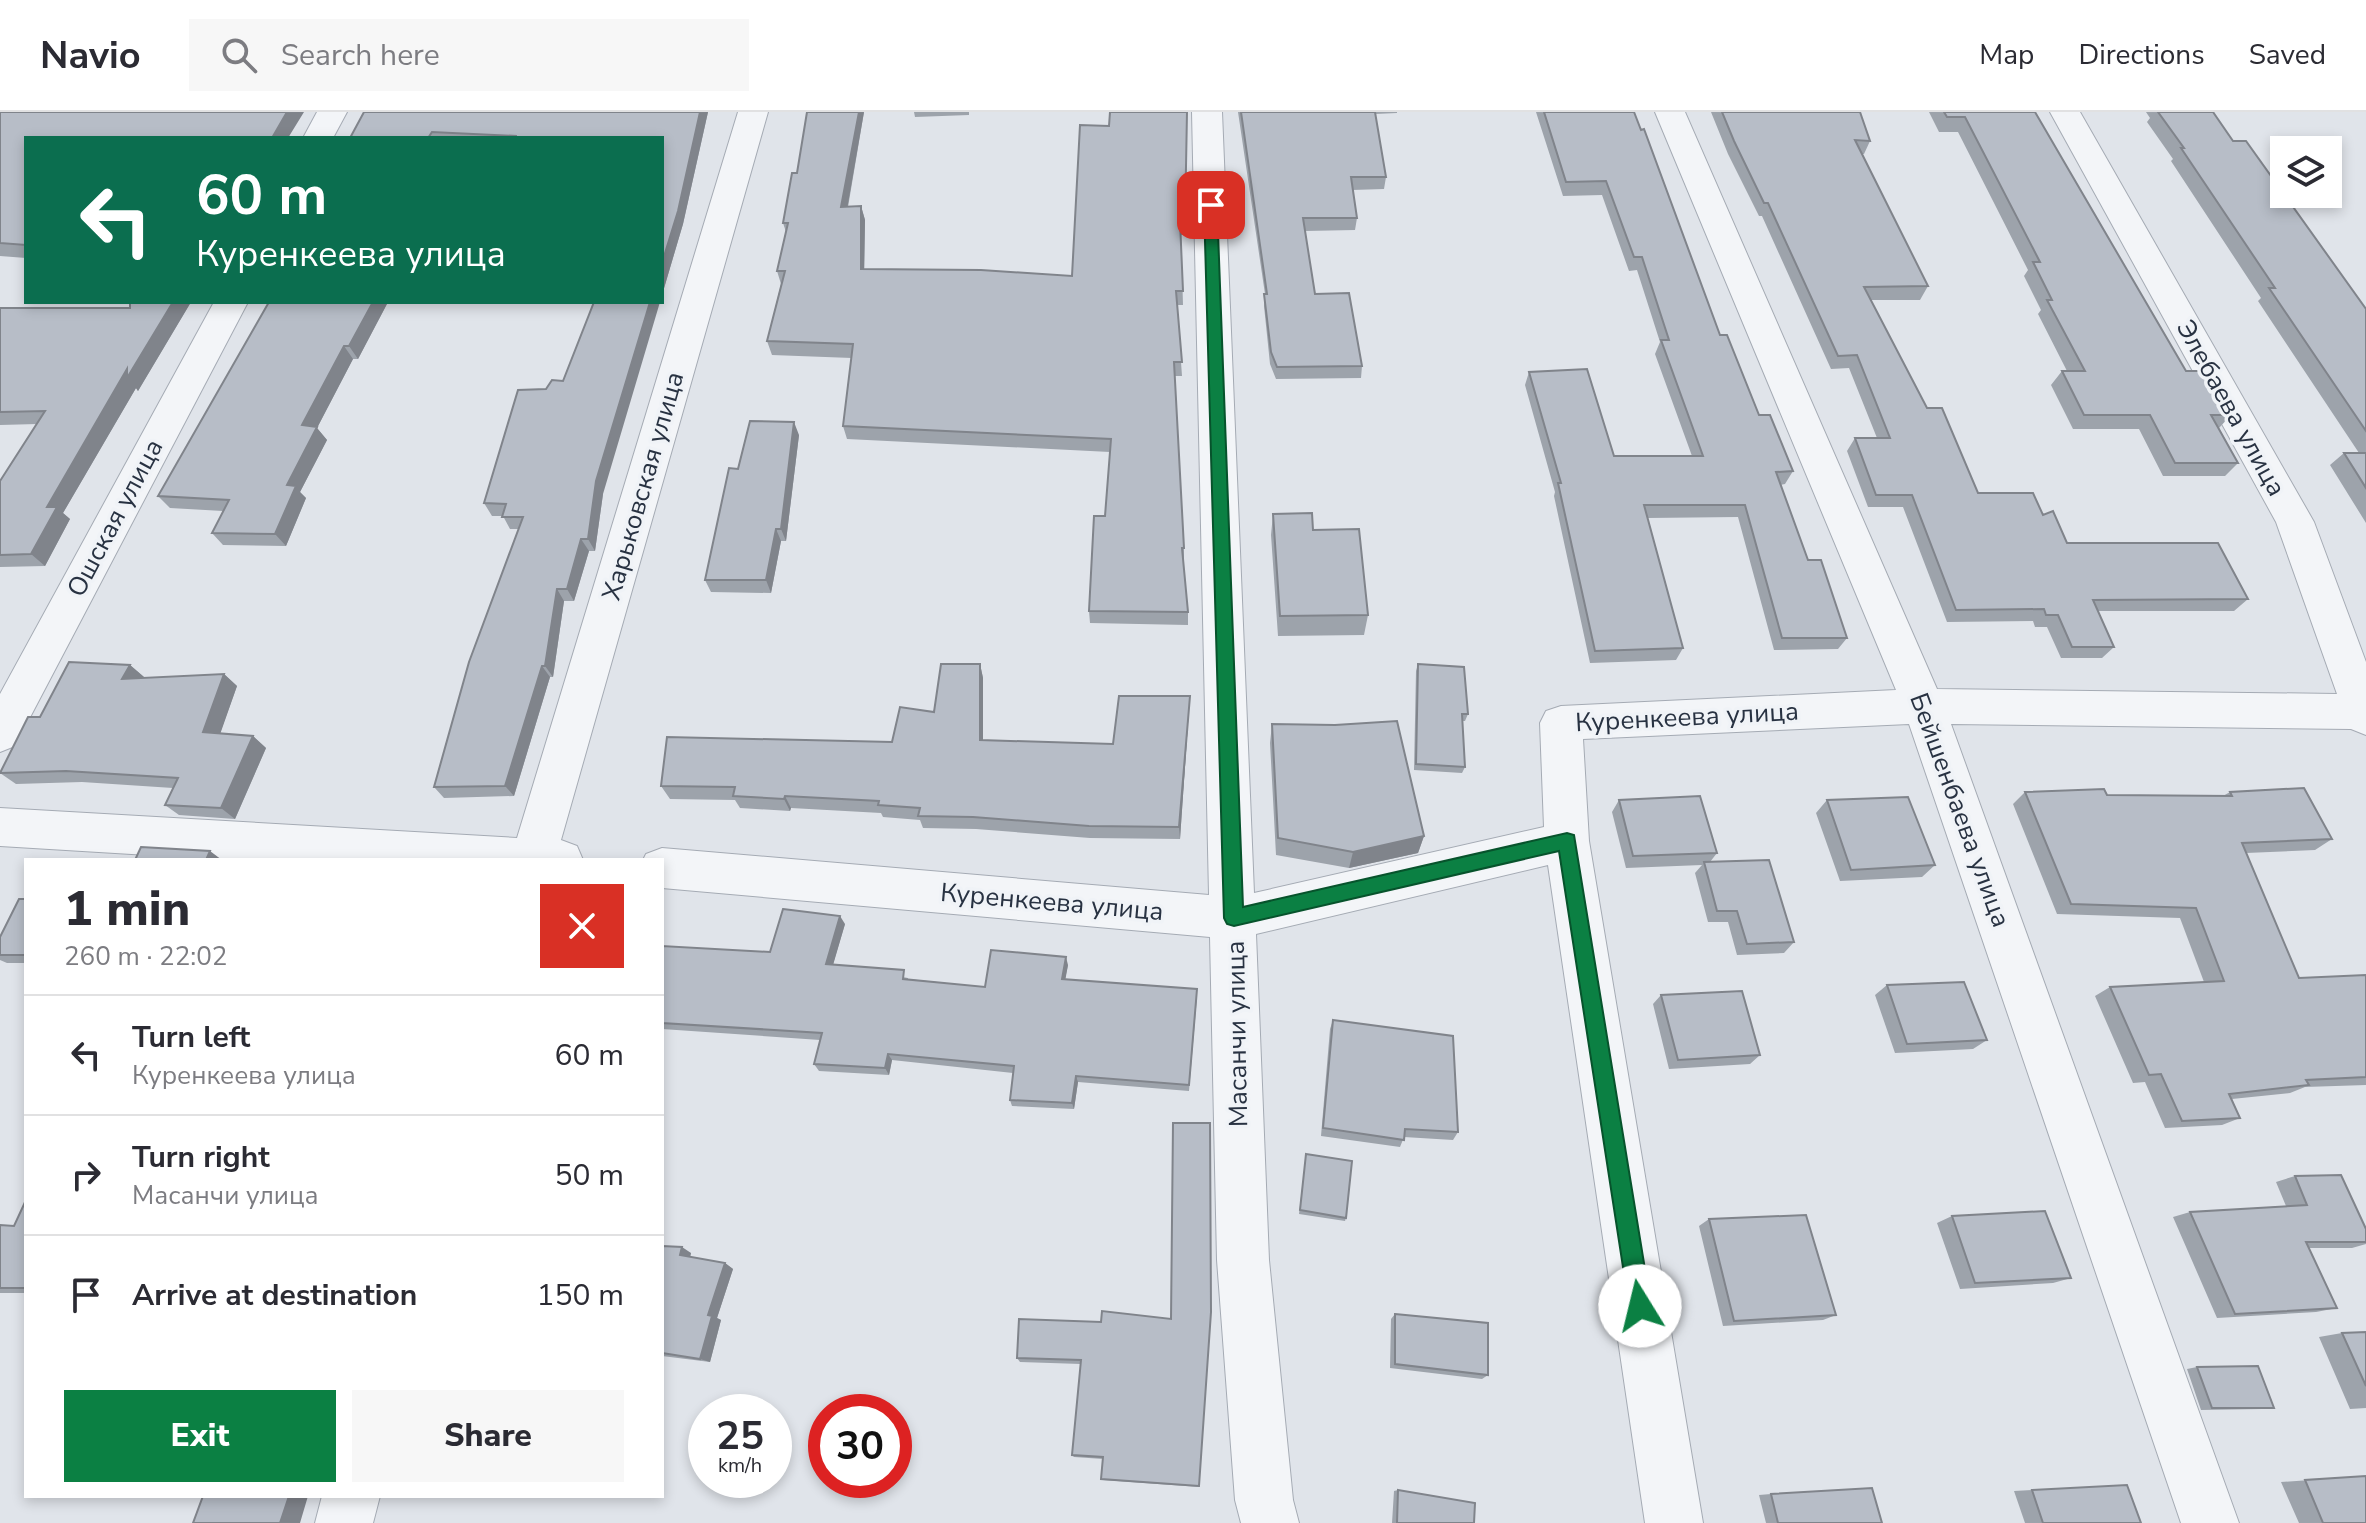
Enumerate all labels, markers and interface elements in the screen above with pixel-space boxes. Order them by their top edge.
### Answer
search box [189,19,749,91]
text: Navio [40,30,141,81]
icon: search [217,33,261,77]
text: Search here [281,35,440,76]
text: Map [1979,36,2034,74]
text: Directions [2078,36,2205,74]
text: Saved [2249,36,2326,74]
map controls [2270,136,2342,208]
button: layers [2270,136,2342,208]
text: 60 m [196,157,327,234]
icon: left [64,168,168,272]
pin [1177,171,1245,239]
icon: arrive [1189,183,1233,227]
text: Куренкеева улица [196,230,506,279]
street label: Элебаева улица [2168,314,2294,502]
street label: Харьковская улица [594,368,692,604]
street label: Ошская улица [59,433,171,603]
street label: Бейшенбаева улица [1901,688,2019,932]
street label: Куренкеева улица [1574,694,1800,740]
street label: Куренкеева улица [939,875,1165,929]
text: 1 min [64,876,190,942]
button: close [540,884,624,968]
text: 260 m · 22:02 [64,939,227,974]
street label: Масанчи улица [1218,940,1256,1128]
text: Turn left [132,1017,250,1058]
icon: left [64,1033,108,1077]
text: 60 m [555,1035,624,1076]
text: Куренкеева улица [132,1058,356,1093]
text: Turn right [132,1137,270,1178]
icon: right [64,1153,108,1197]
text: 50 m [555,1155,624,1196]
text: Масанчи улица [132,1178,319,1213]
position arrow [1598,1264,1682,1348]
icon: arrive [64,1273,108,1317]
text: Arrive at destination [132,1275,417,1316]
text: 150 m [537,1275,624,1316]
button: Exit [64,1390,336,1482]
button: Share [352,1390,624,1482]
speed limit sign: 30 [808,1394,912,1498]
text: 25 [716,1409,764,1463]
text: km/h [718,1452,762,1479]

